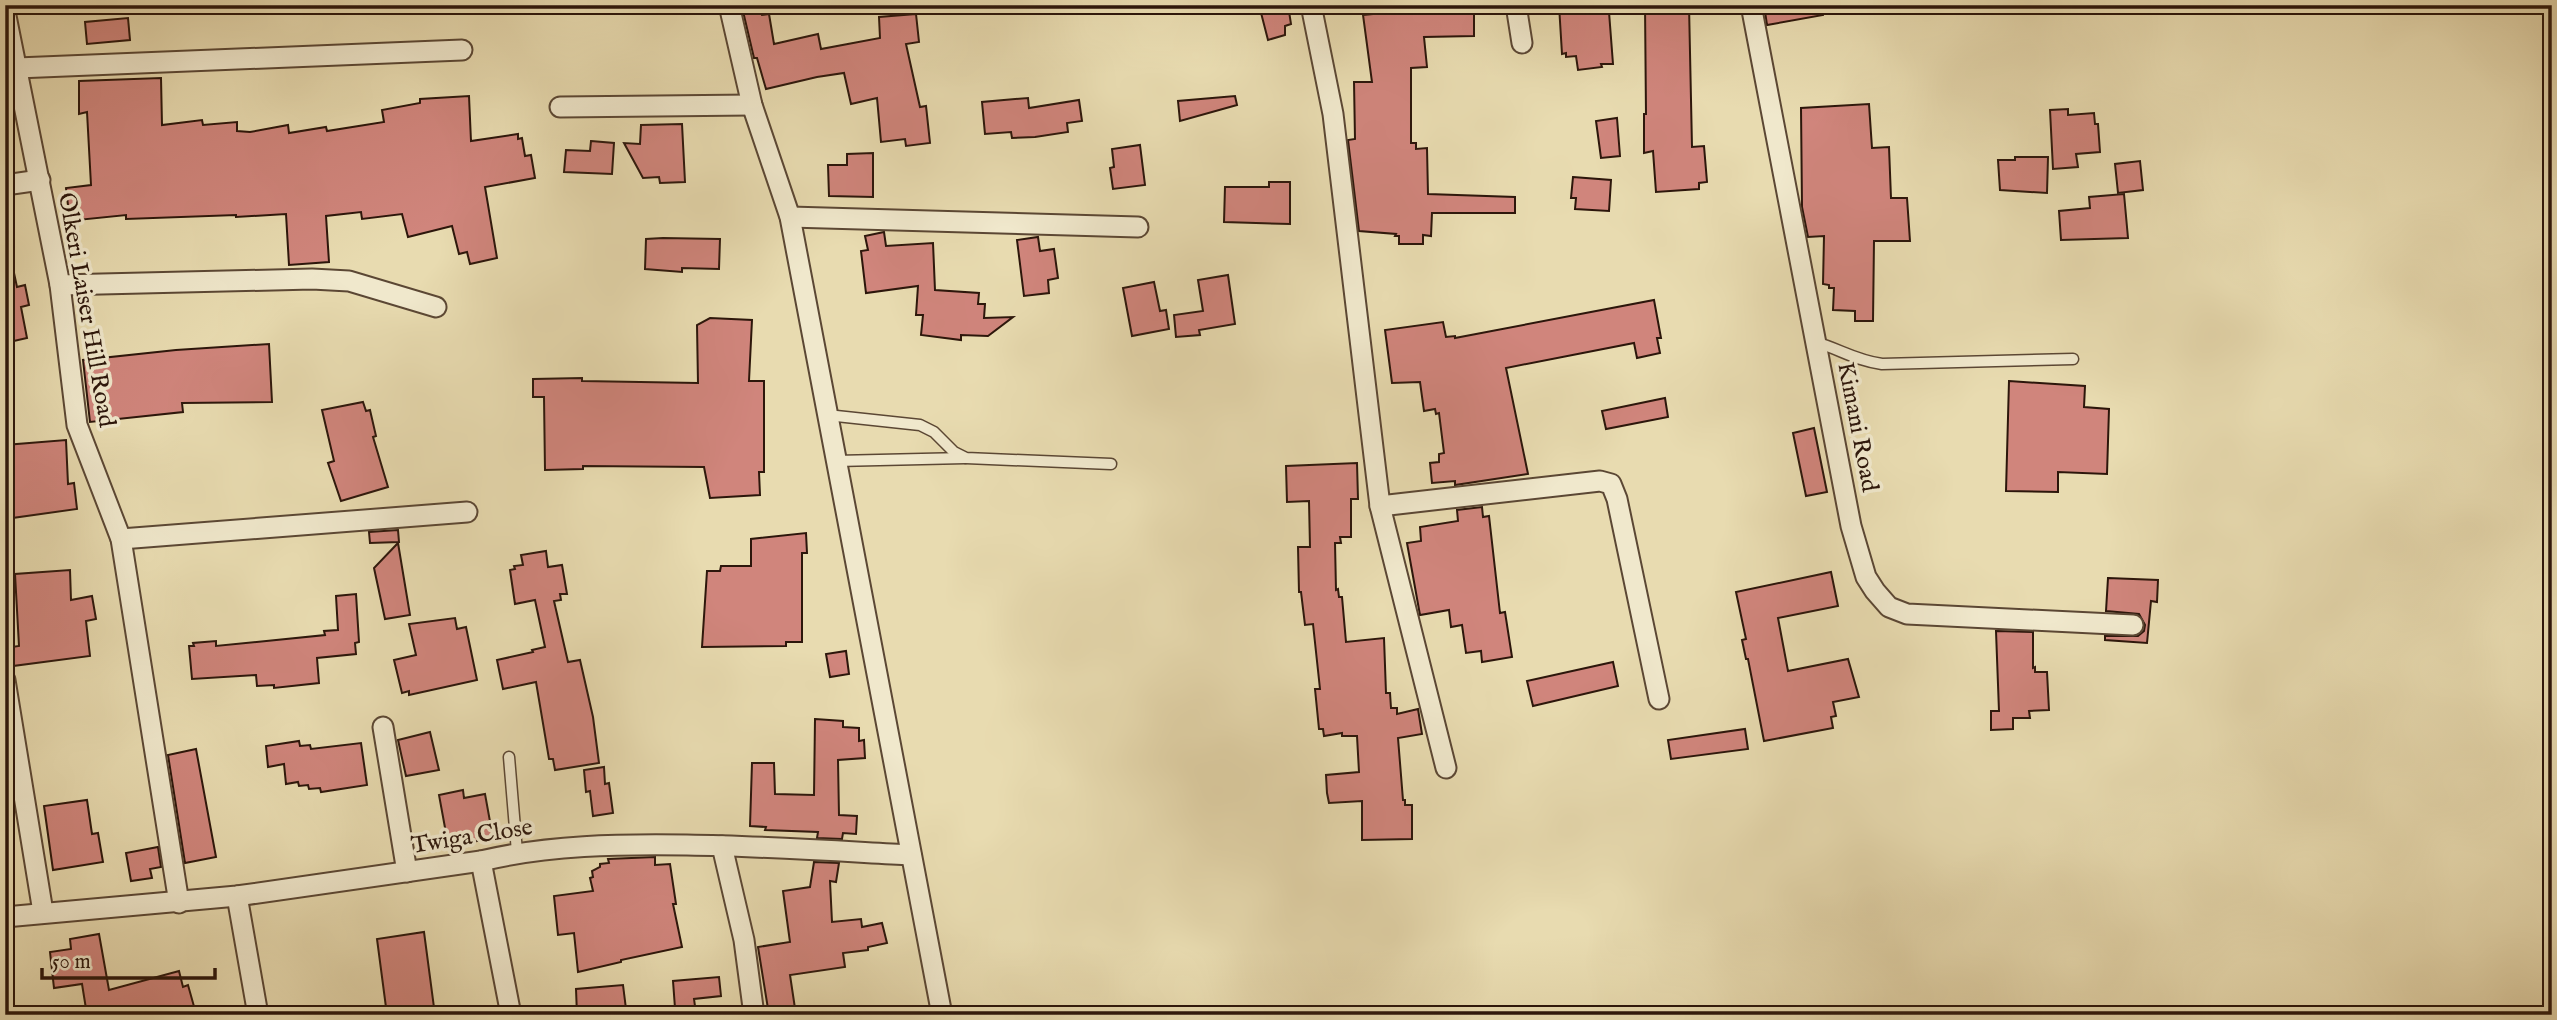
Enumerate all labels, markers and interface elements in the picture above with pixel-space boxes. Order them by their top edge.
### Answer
street label: Olkeri Laiser Hill Road [50,190,122,430]
street label: Kimani Road [1829,360,1885,495]
street label: Twiga Close [409,812,535,862]
scale bar [42,936,215,980]
text: 50 m [52,949,91,976]

